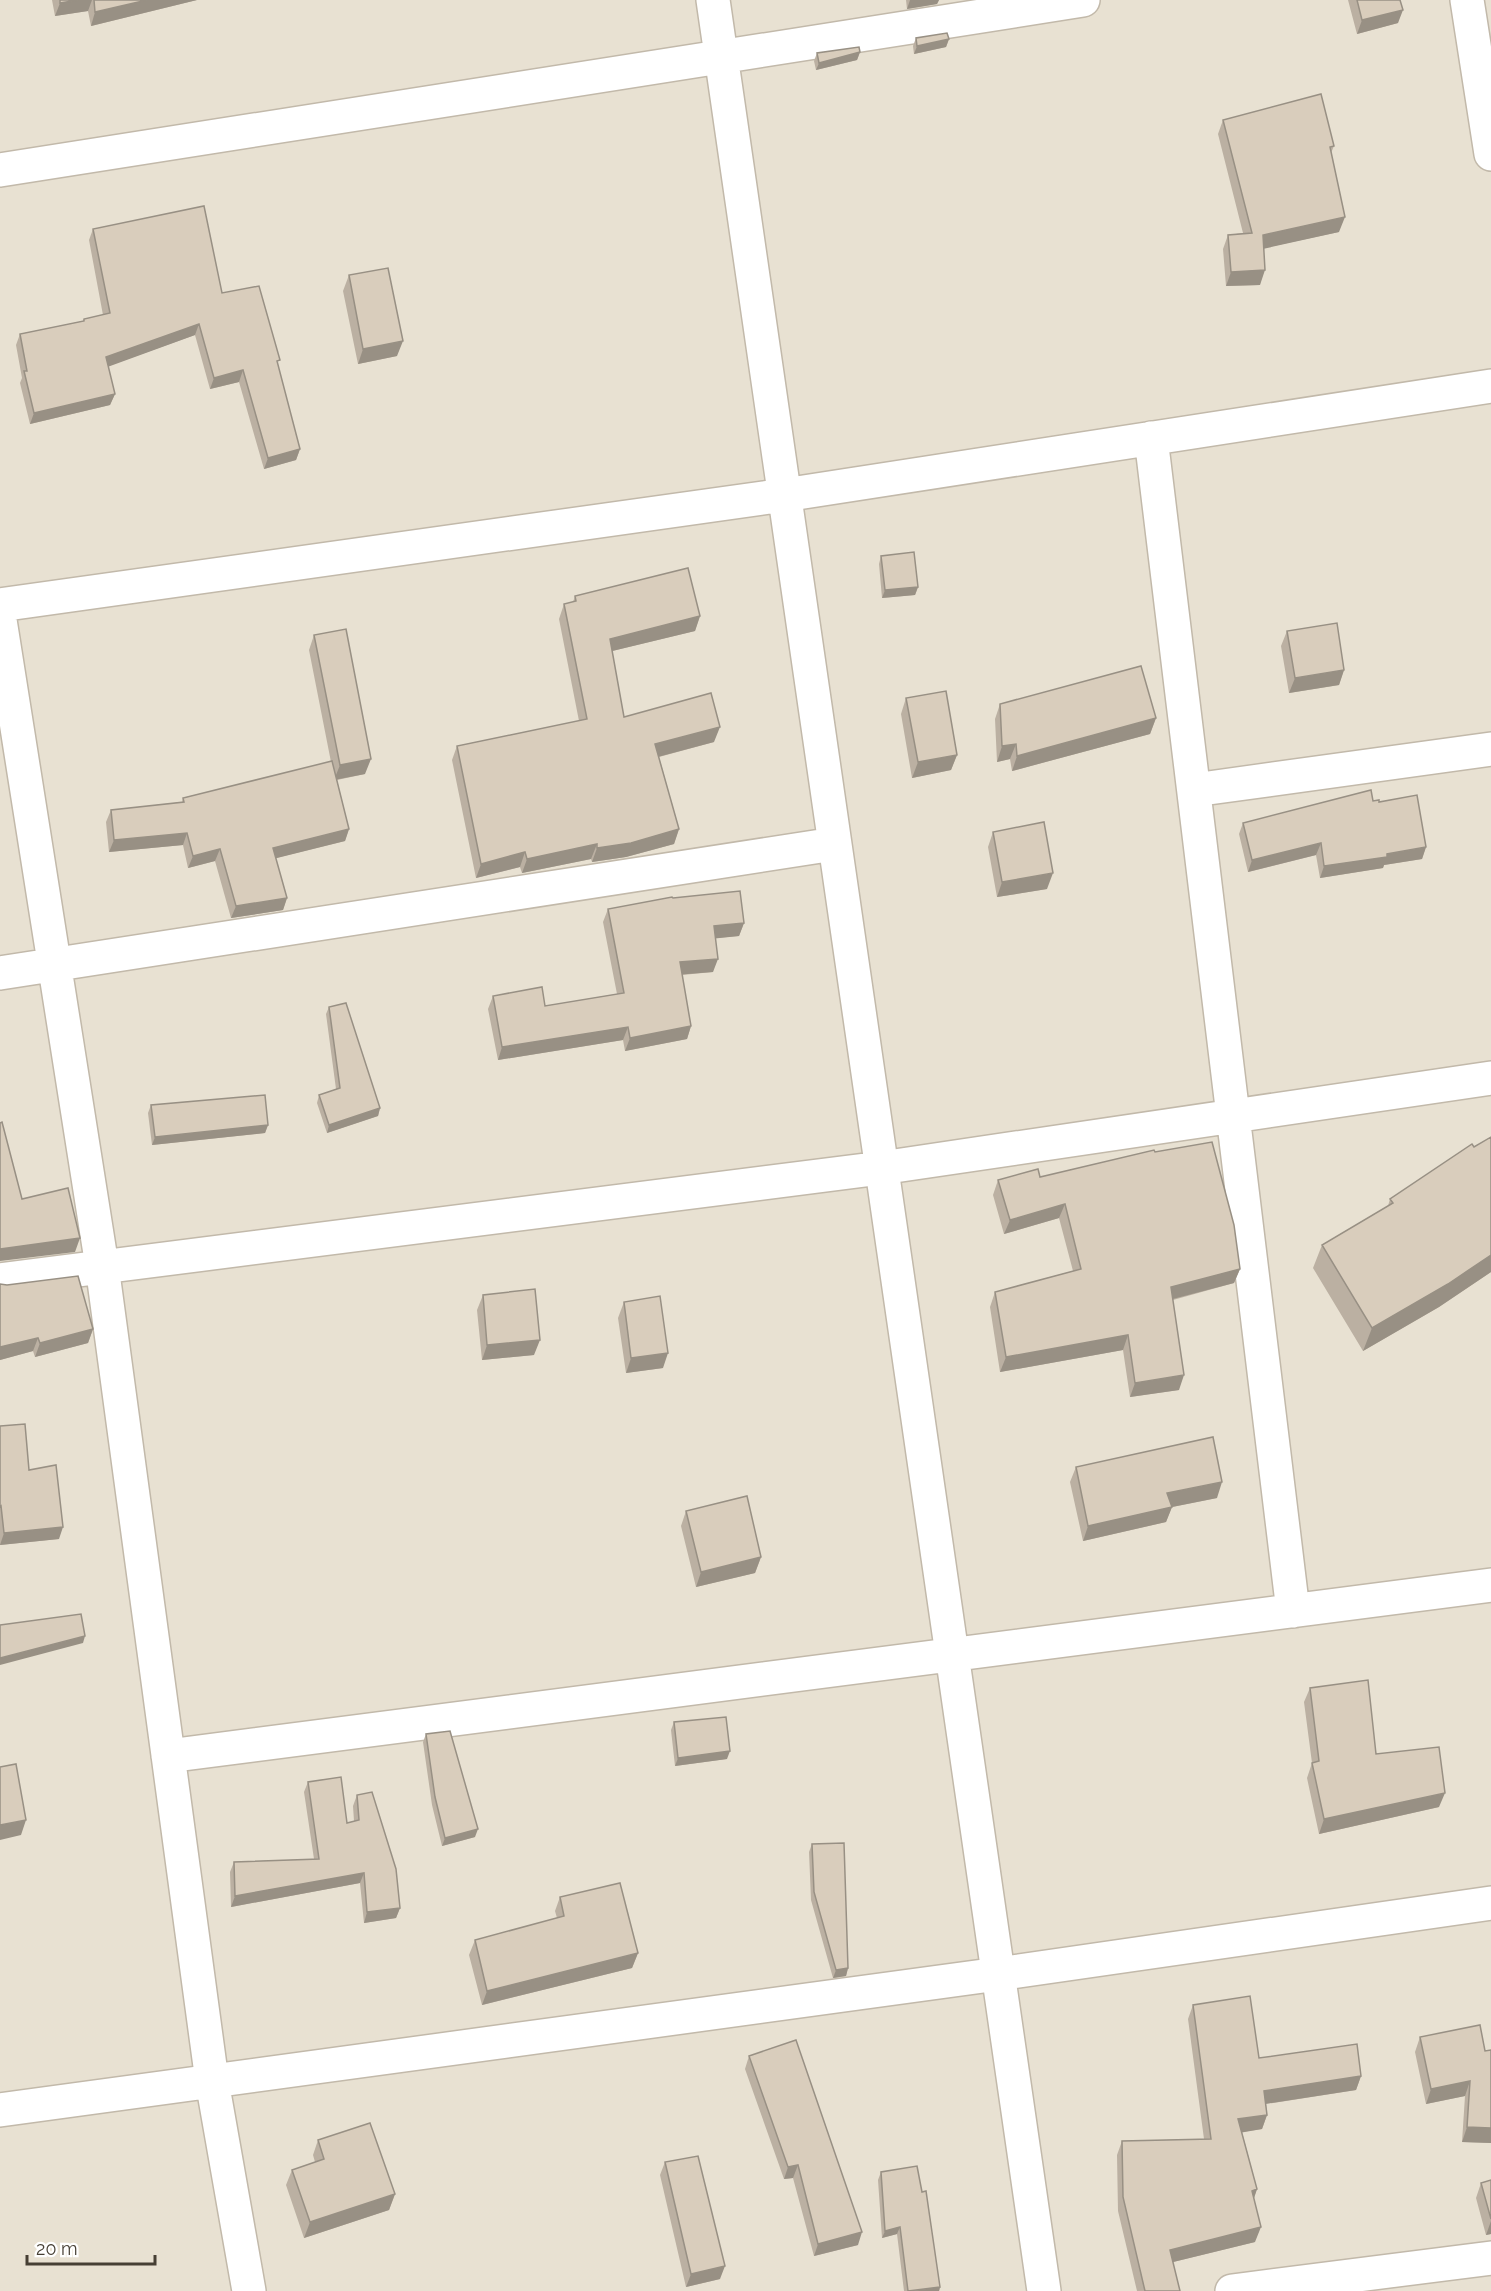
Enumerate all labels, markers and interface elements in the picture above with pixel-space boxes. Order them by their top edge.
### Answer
scale bar [27,2228,154,2266]
text: 20 m [36,2238,78,2259]

